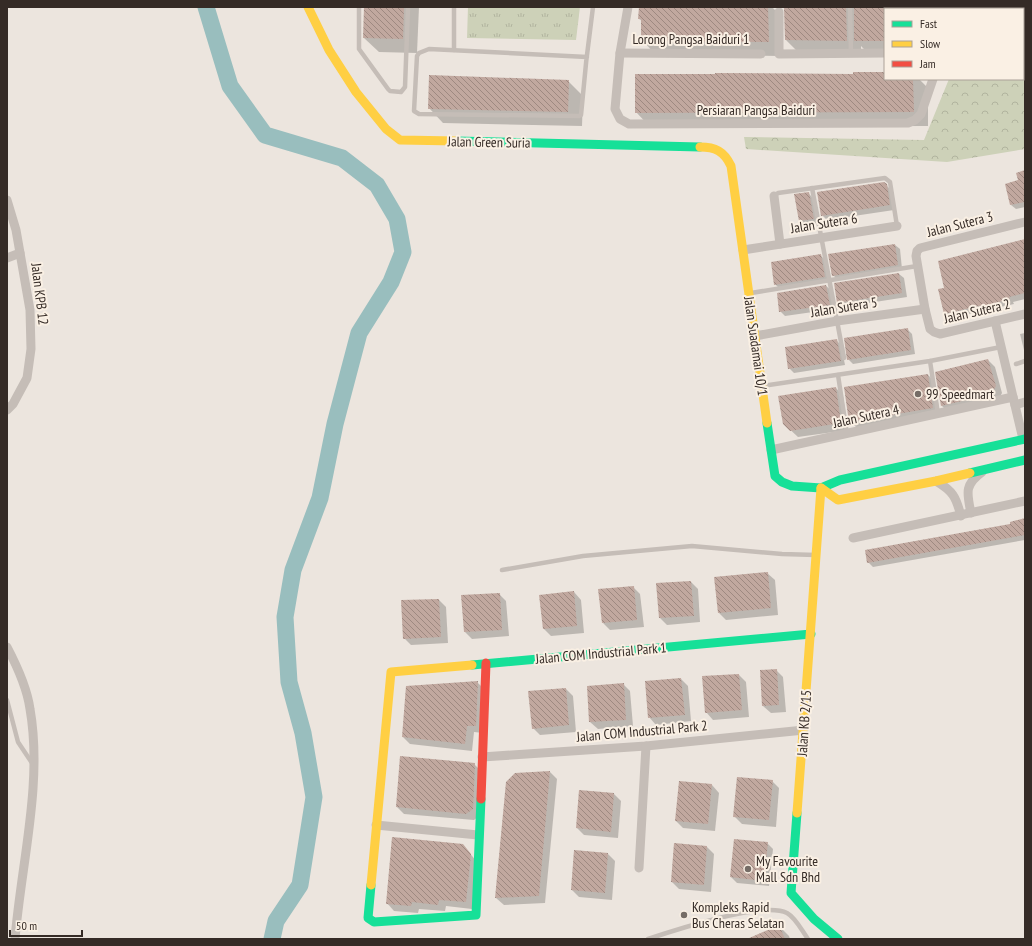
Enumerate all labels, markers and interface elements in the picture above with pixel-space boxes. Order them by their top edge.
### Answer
legend [884,8,1024,80]
text: Fast [920,16,938,31]
street label: Lorong Pangsa Baiduri 1 [633,30,749,48]
text: Slow [920,36,941,51]
text: Jam [919,56,936,71]
street label: Persiaran Pangsa Baiduri [697,101,815,119]
street label: Jalan Green Suria [446,132,531,152]
street label: Jalan Sutera 3 [924,207,995,241]
street label: Jalan Sutera 6 [788,209,859,237]
street label: Jalan KPB 12 [27,261,53,326]
street label: Jalan Sutera 5 [808,293,879,321]
street label: Jalan Suadamai 10/1 [740,294,772,397]
street label: Jalan Sutera 2 [941,295,1012,328]
place label: 99 Speedmart [926,385,994,403]
marker: 99 Speedmart [913,389,923,399]
street label: Jalan Sutera 4 [830,400,901,432]
street label: Jalan COM Industrial Park 1 [534,638,667,668]
street label: Jalan KB 2/15 [793,689,815,758]
street label: Jalan COM Industrial Park 2 [575,716,708,746]
place label: My Favourite Mall Sdn Bhd [756,852,820,886]
marker: My Favourite Mall Sdn Bhd [743,864,753,874]
place label: Kompleks Rapid Bus Cheras Selatan [692,898,784,932]
marker: Kompleks Rapid Bus Cheras Selatan [679,910,689,920]
scale bar [10,912,82,938]
text: 50 m [16,918,37,933]

